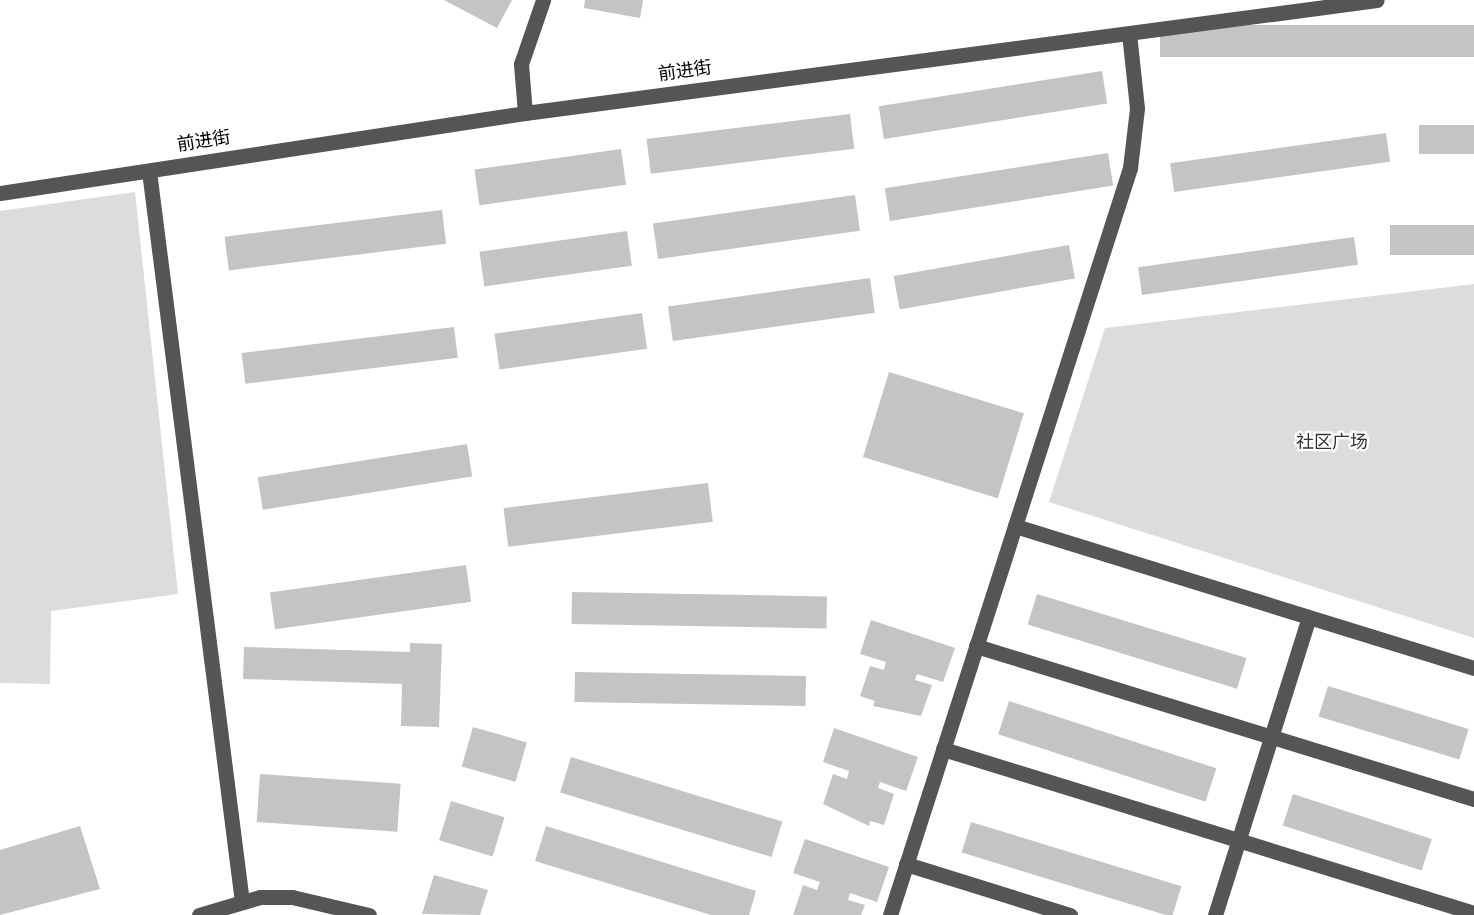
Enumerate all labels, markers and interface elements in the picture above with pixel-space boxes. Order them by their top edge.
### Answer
street label: 前进街 [657,58,713,86]
street label: 前进街 [176,127,232,157]
park label: 社区广场 [1296,432,1368,454]

